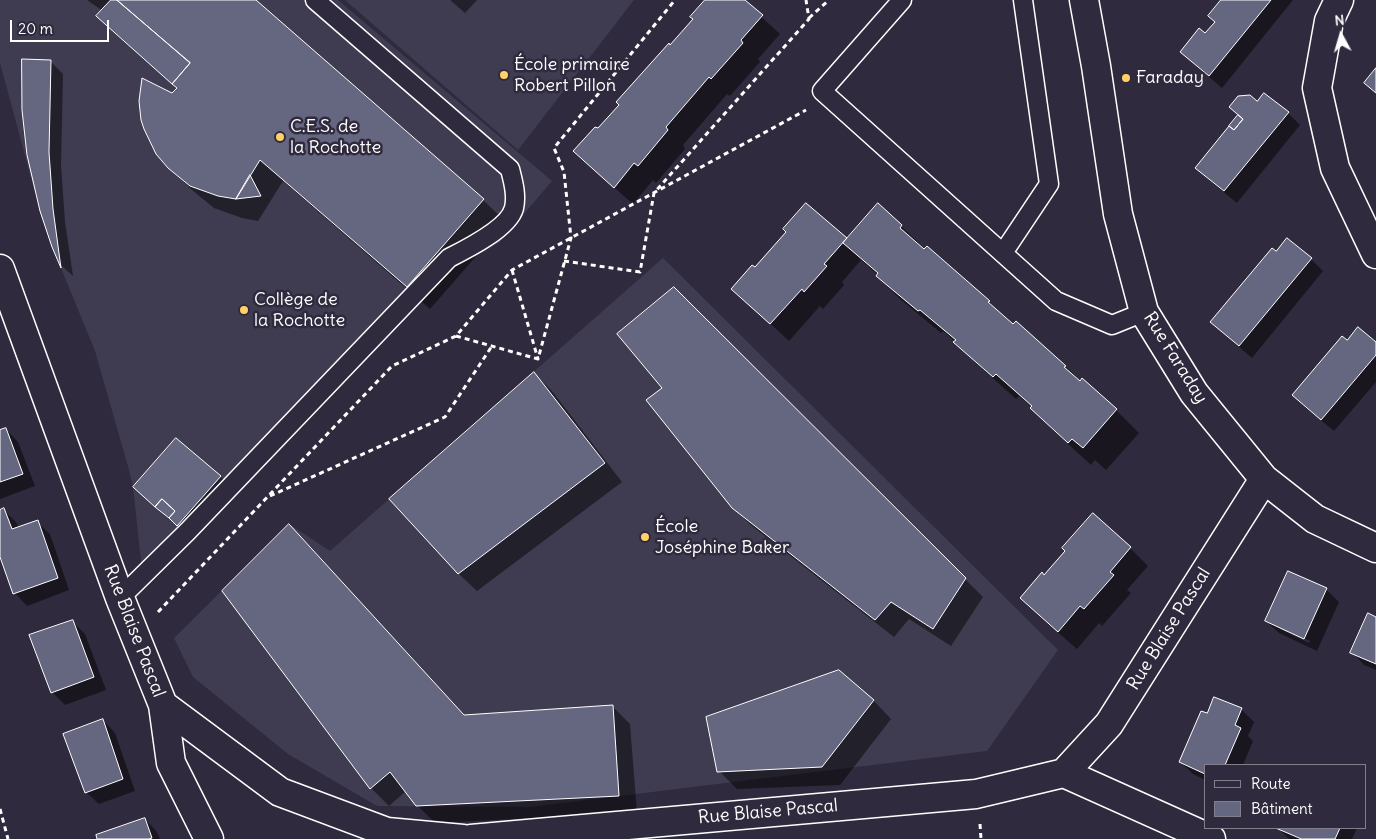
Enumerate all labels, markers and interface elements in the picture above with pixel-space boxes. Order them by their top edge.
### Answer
scale bar [12,10,111,42]
north arrow [1316,10,1366,60]
text: N [1334,11,1345,30]
text: 20 m [18,19,53,38]
place label: École primaire Robert Pillon [514,54,630,96]
place label: Faraday [1136,67,1204,89]
marker: École primaire Robert Pillon [498,69,510,81]
marker: Faraday [1120,72,1132,84]
place label: C.E.S. de la Rochotte [290,116,381,158]
marker: C.E.S. de la Rochotte [274,131,286,143]
place label: Collège de la Rochotte [254,289,345,332]
marker: Collège de la Rochotte [238,304,250,316]
street label: Rue Faraday [1138,308,1212,408]
place label: École Joséphine Baker [655,516,789,558]
marker: École Joséphine Baker [639,531,651,543]
street label: Rue Blaise Pascal [99,562,169,700]
street label: Rue Blaise Pascal [1123,564,1215,694]
legend [1204,764,1366,829]
text: Route [1251,774,1291,793]
street label: Rue Blaise Pascal [697,795,839,829]
text: Bâtiment [1251,799,1313,818]

